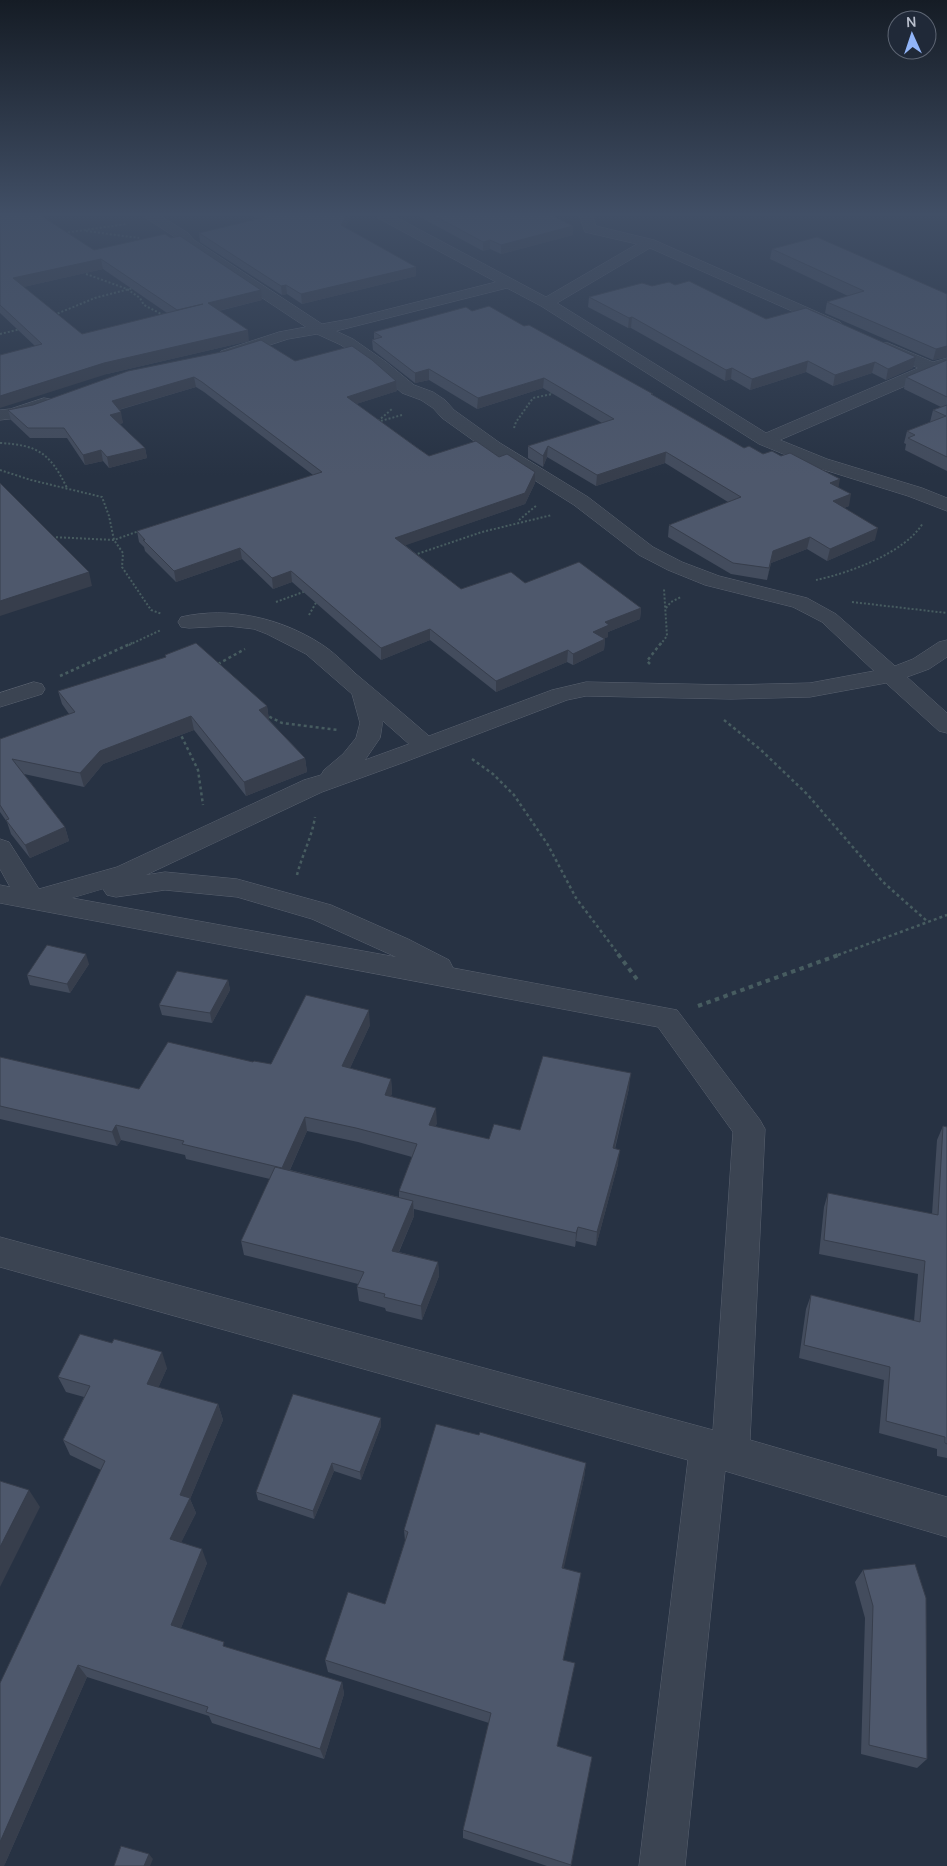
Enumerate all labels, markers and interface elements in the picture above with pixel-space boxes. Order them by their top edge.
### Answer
north arrow [887,10,937,60]
text: N [906,12,917,31]

